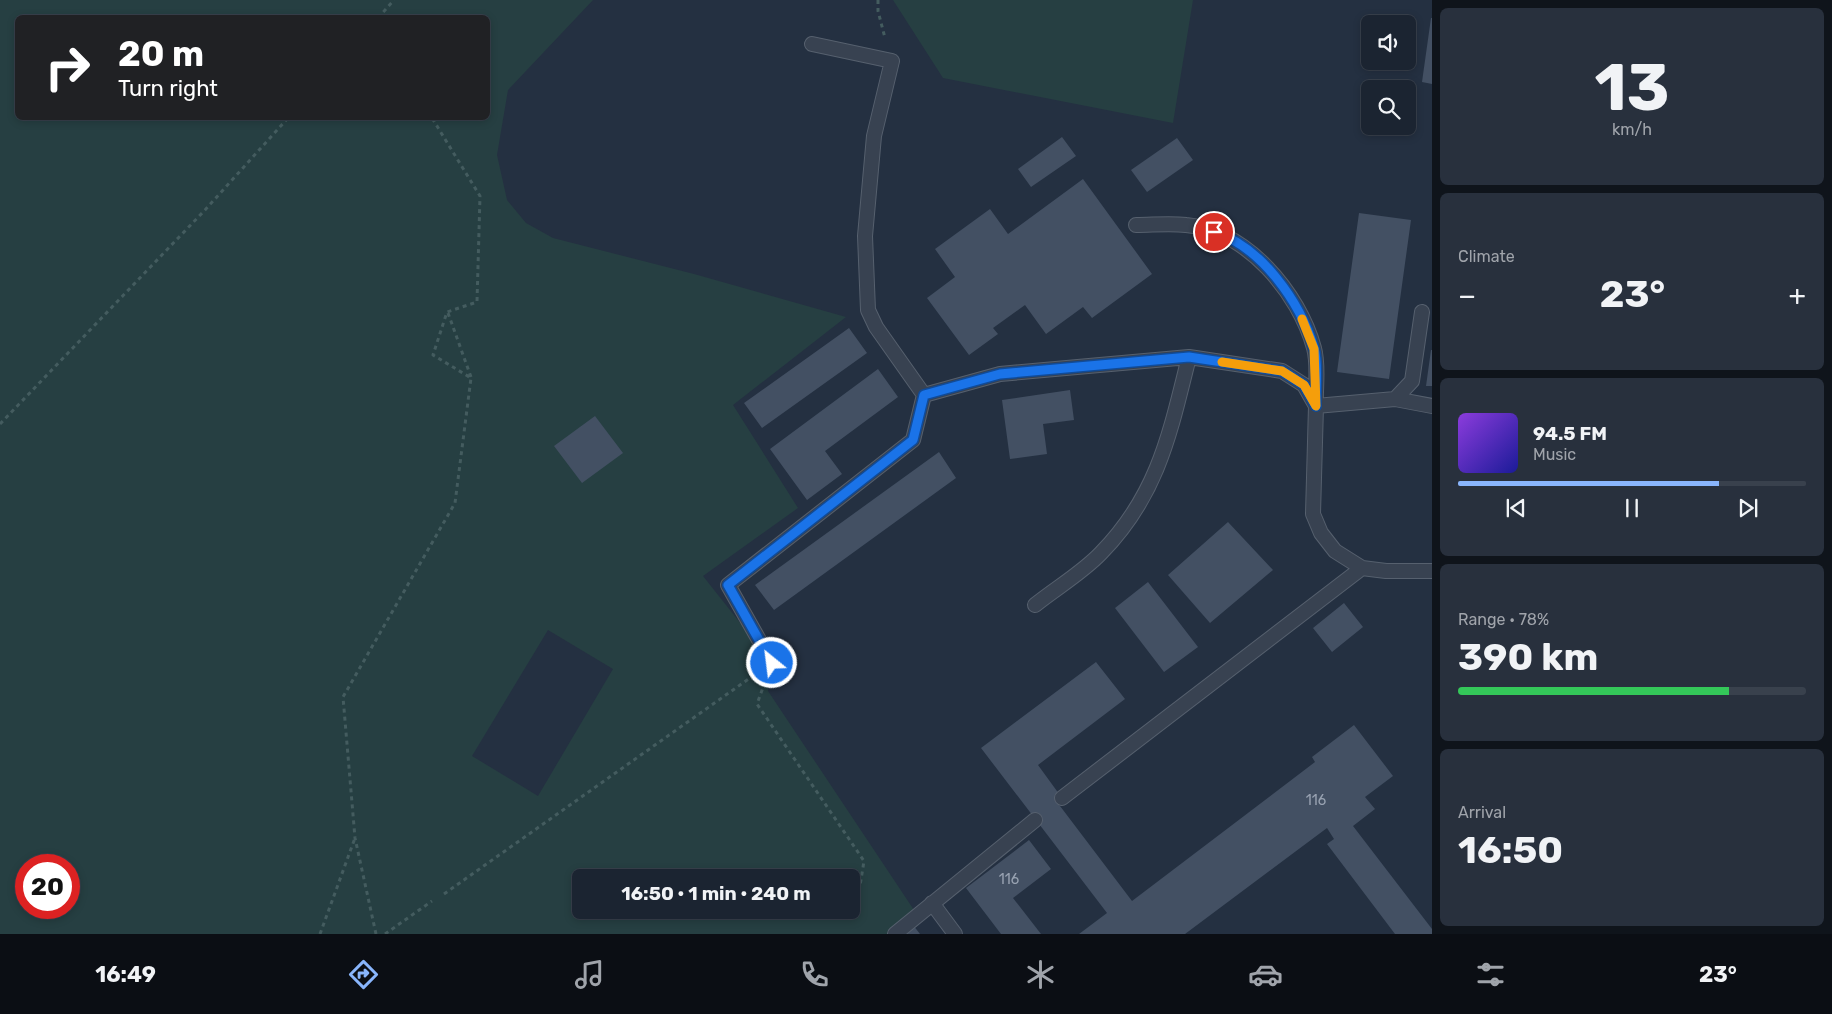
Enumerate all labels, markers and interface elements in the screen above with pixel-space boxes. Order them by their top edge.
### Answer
map controls [1361,15,1416,135]
button: sound [1361,15,1416,70]
text: 20 m [118,33,204,75]
icon: right [35,35,100,100]
text: 13 [1594,49,1670,126]
text: Turn right [118,75,218,102]
button: search [1361,80,1416,135]
text: km/h [1612,120,1652,139]
pin [1193,211,1235,253]
icon: arrive [1200,218,1228,246]
text: Climate [1458,247,1515,266]
text: 23° [1600,271,1665,317]
text: − [1458,279,1476,312]
text: + [1789,279,1806,312]
text: 94.5 FM [1533,422,1607,445]
text: Music [1533,445,1576,464]
icon: previous [1502,494,1530,522]
icon: pause [1618,494,1646,522]
icon: next [1734,494,1762,522]
text: Range · 78% [1458,610,1549,629]
text: 390 km [1458,634,1598,680]
position arrow [745,636,797,688]
house number: 116 [1306,792,1326,809]
text: Arrival [1458,803,1506,822]
text: 16:50 [1458,827,1563,873]
speed limit sign: 20 [15,854,80,919]
house number: 116 [999,871,1019,888]
text: 16:50 · 1 min · 240 m [621,882,811,905]
icon: directions [346,957,381,992]
icon: music [572,957,607,992]
icon: phone [797,957,832,992]
icon: climate [1023,957,1058,992]
icon: car [1248,957,1283,992]
icon: filters [1473,957,1508,992]
text: 16:49 [95,961,156,988]
text: 23° [1699,961,1737,988]

